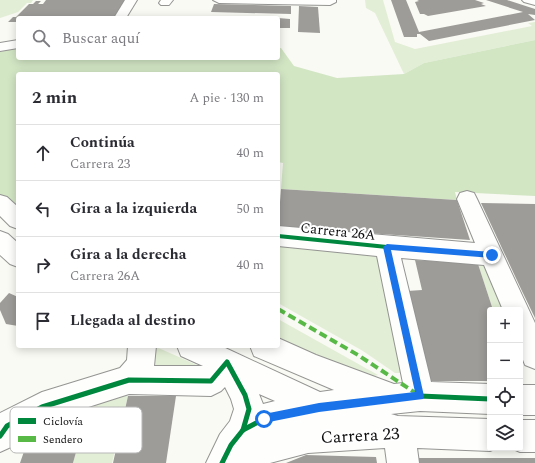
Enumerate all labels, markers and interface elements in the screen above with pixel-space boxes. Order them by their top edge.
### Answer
search box [16,16,280,60]
icon: search [30,27,52,49]
text: Buscar aquí [62,27,140,50]
text: 2 min [32,85,77,111]
text: A pie · 130 m [190,88,264,108]
text: Continúa [70,131,135,154]
icon: ahead [32,142,54,164]
text: 40 m [237,143,264,163]
text: Carrera 23 [70,154,130,174]
text: Gira a la izquierda [70,197,197,220]
icon: left [32,198,54,220]
text: 50 m [237,199,264,219]
street label: Carrera 26A [299,217,377,246]
text: Gira a la derecha [70,243,186,266]
route end [483,246,501,264]
icon: right [32,254,54,276]
text: 40 m [237,255,264,275]
text: Carrera 26A [70,266,140,286]
map controls [487,307,523,451]
button: + [487,307,523,343]
text: Llegada al destino [70,309,195,332]
icon: arrive [32,310,54,332]
button: − [487,343,523,379]
button: locate [487,379,523,415]
legend [10,407,142,453]
route start [255,410,273,428]
text: Ciclovía [43,413,84,430]
button: layers [487,415,523,451]
street label: Carrera 23 [320,421,401,451]
text: Sendero [43,431,83,448]

